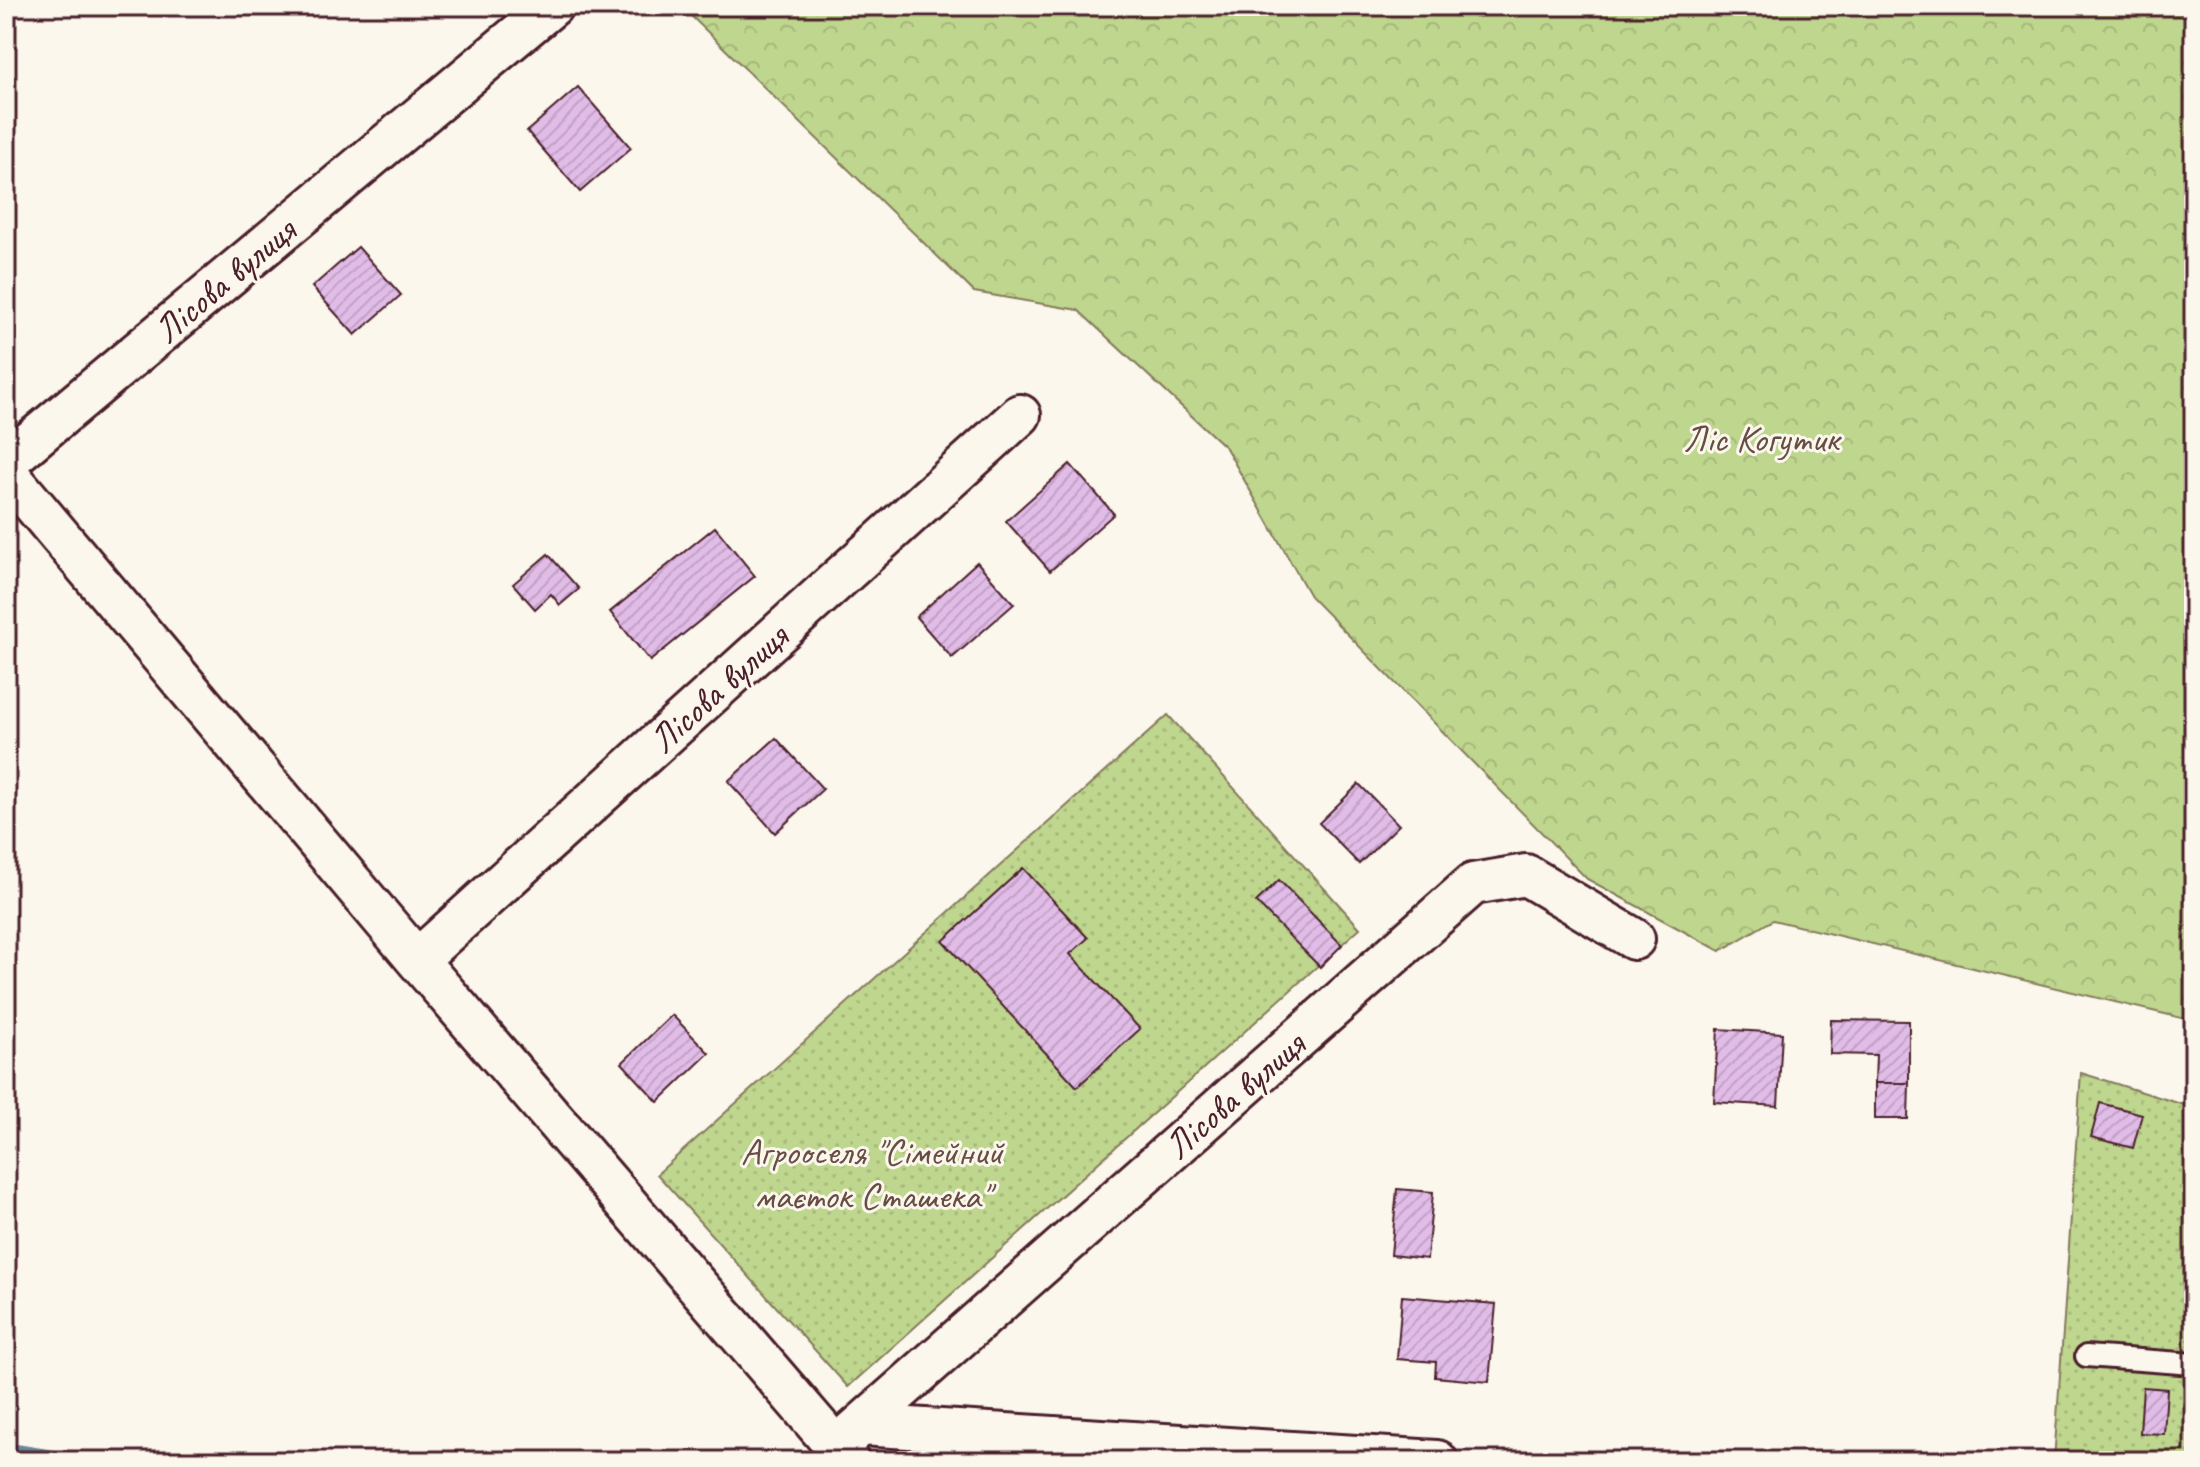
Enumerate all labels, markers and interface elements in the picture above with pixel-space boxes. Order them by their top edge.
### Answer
street label: Лісова вулиця [144,205,307,353]
park label: Ліс Когутик [1683,415,1843,462]
street label: Лісова вулиця [639,612,800,763]
street label: Лісова вулиця [1154,1020,1317,1169]
park label: Агрооселя "Сімейний маєток Сташека" [741,1128,1005,1219]

